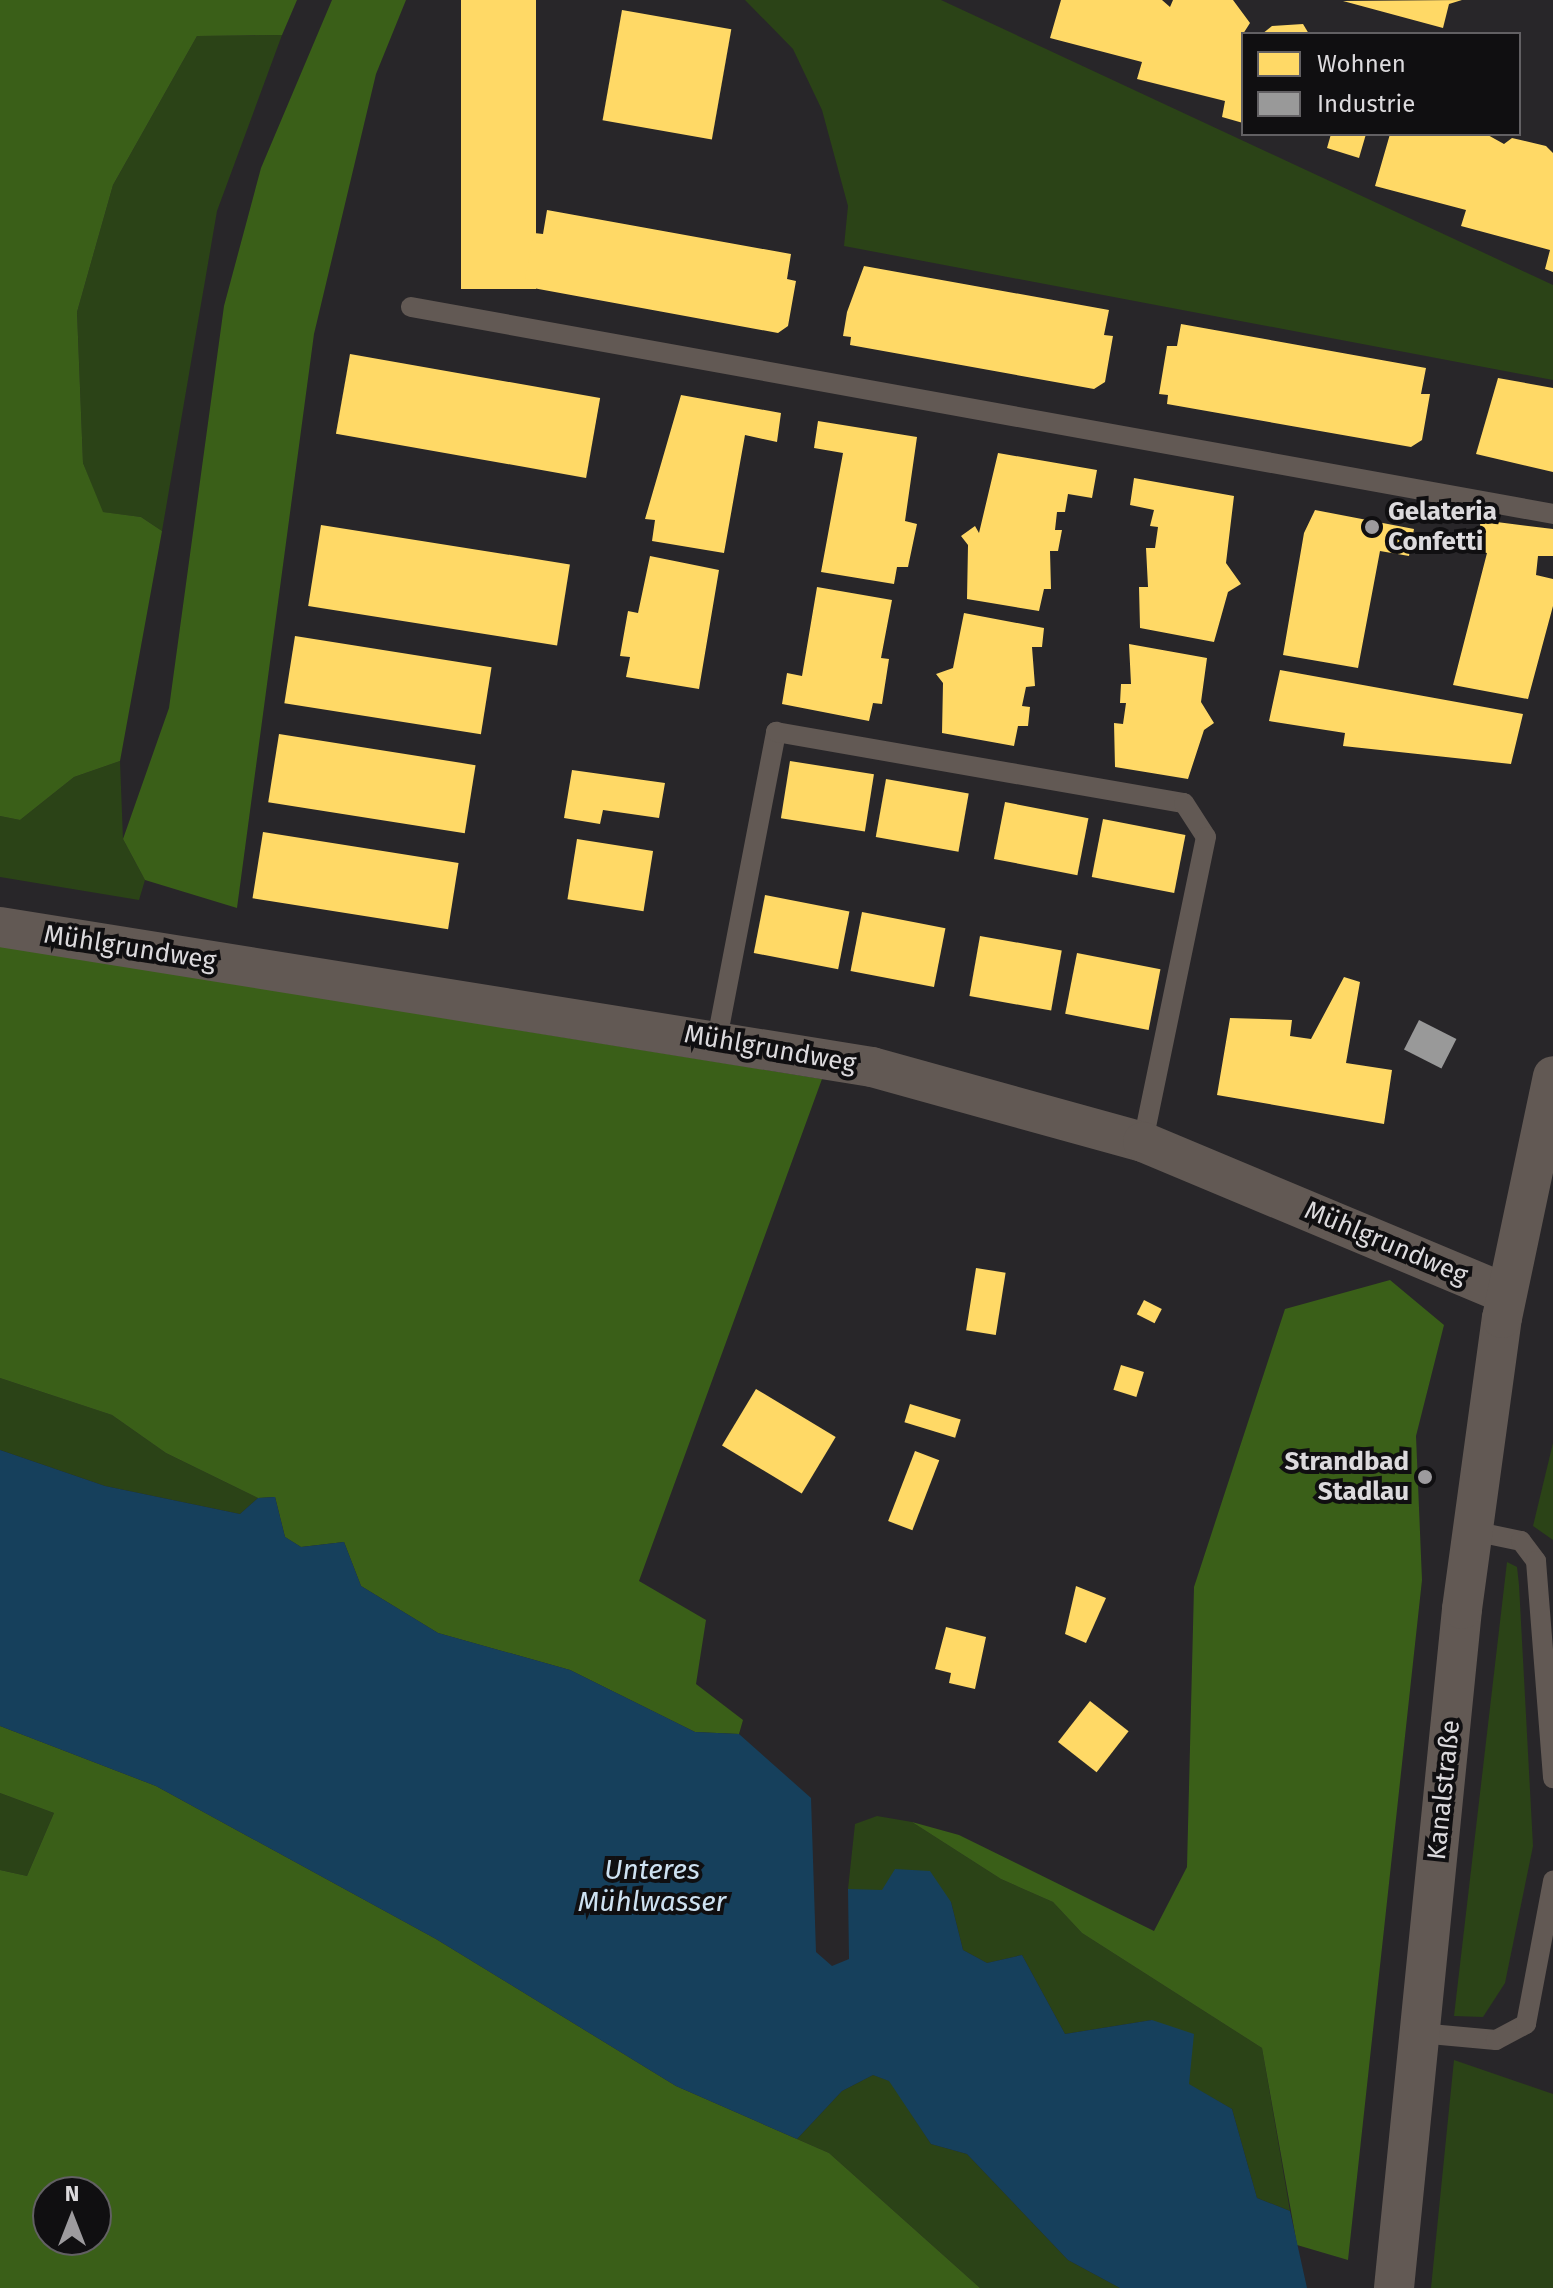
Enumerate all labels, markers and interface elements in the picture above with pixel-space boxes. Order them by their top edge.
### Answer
legend [1241,32,1521,136]
text: Wohnen [1317,50,1406,78]
text: Industrie [1317,90,1415,118]
place label: Gelateria Confetti [1388,496,1497,558]
marker: Gelateria Confetti [1363,518,1381,536]
street label: Mühlgrundweg [42,919,218,977]
street label: Mühlgrundweg [682,1019,858,1079]
street label: Mühlgrundweg [1300,1195,1472,1291]
place label: Strandbad Stadlau [1285,1446,1409,1508]
marker: Strandbad Stadlau [1416,1468,1434,1486]
street label: Kanalstraße [1421,1719,1467,1861]
water label: Unteres Mühlwasser [578,1853,726,1919]
north arrow [32,2176,112,2256]
text: N [65,2180,79,2207]

